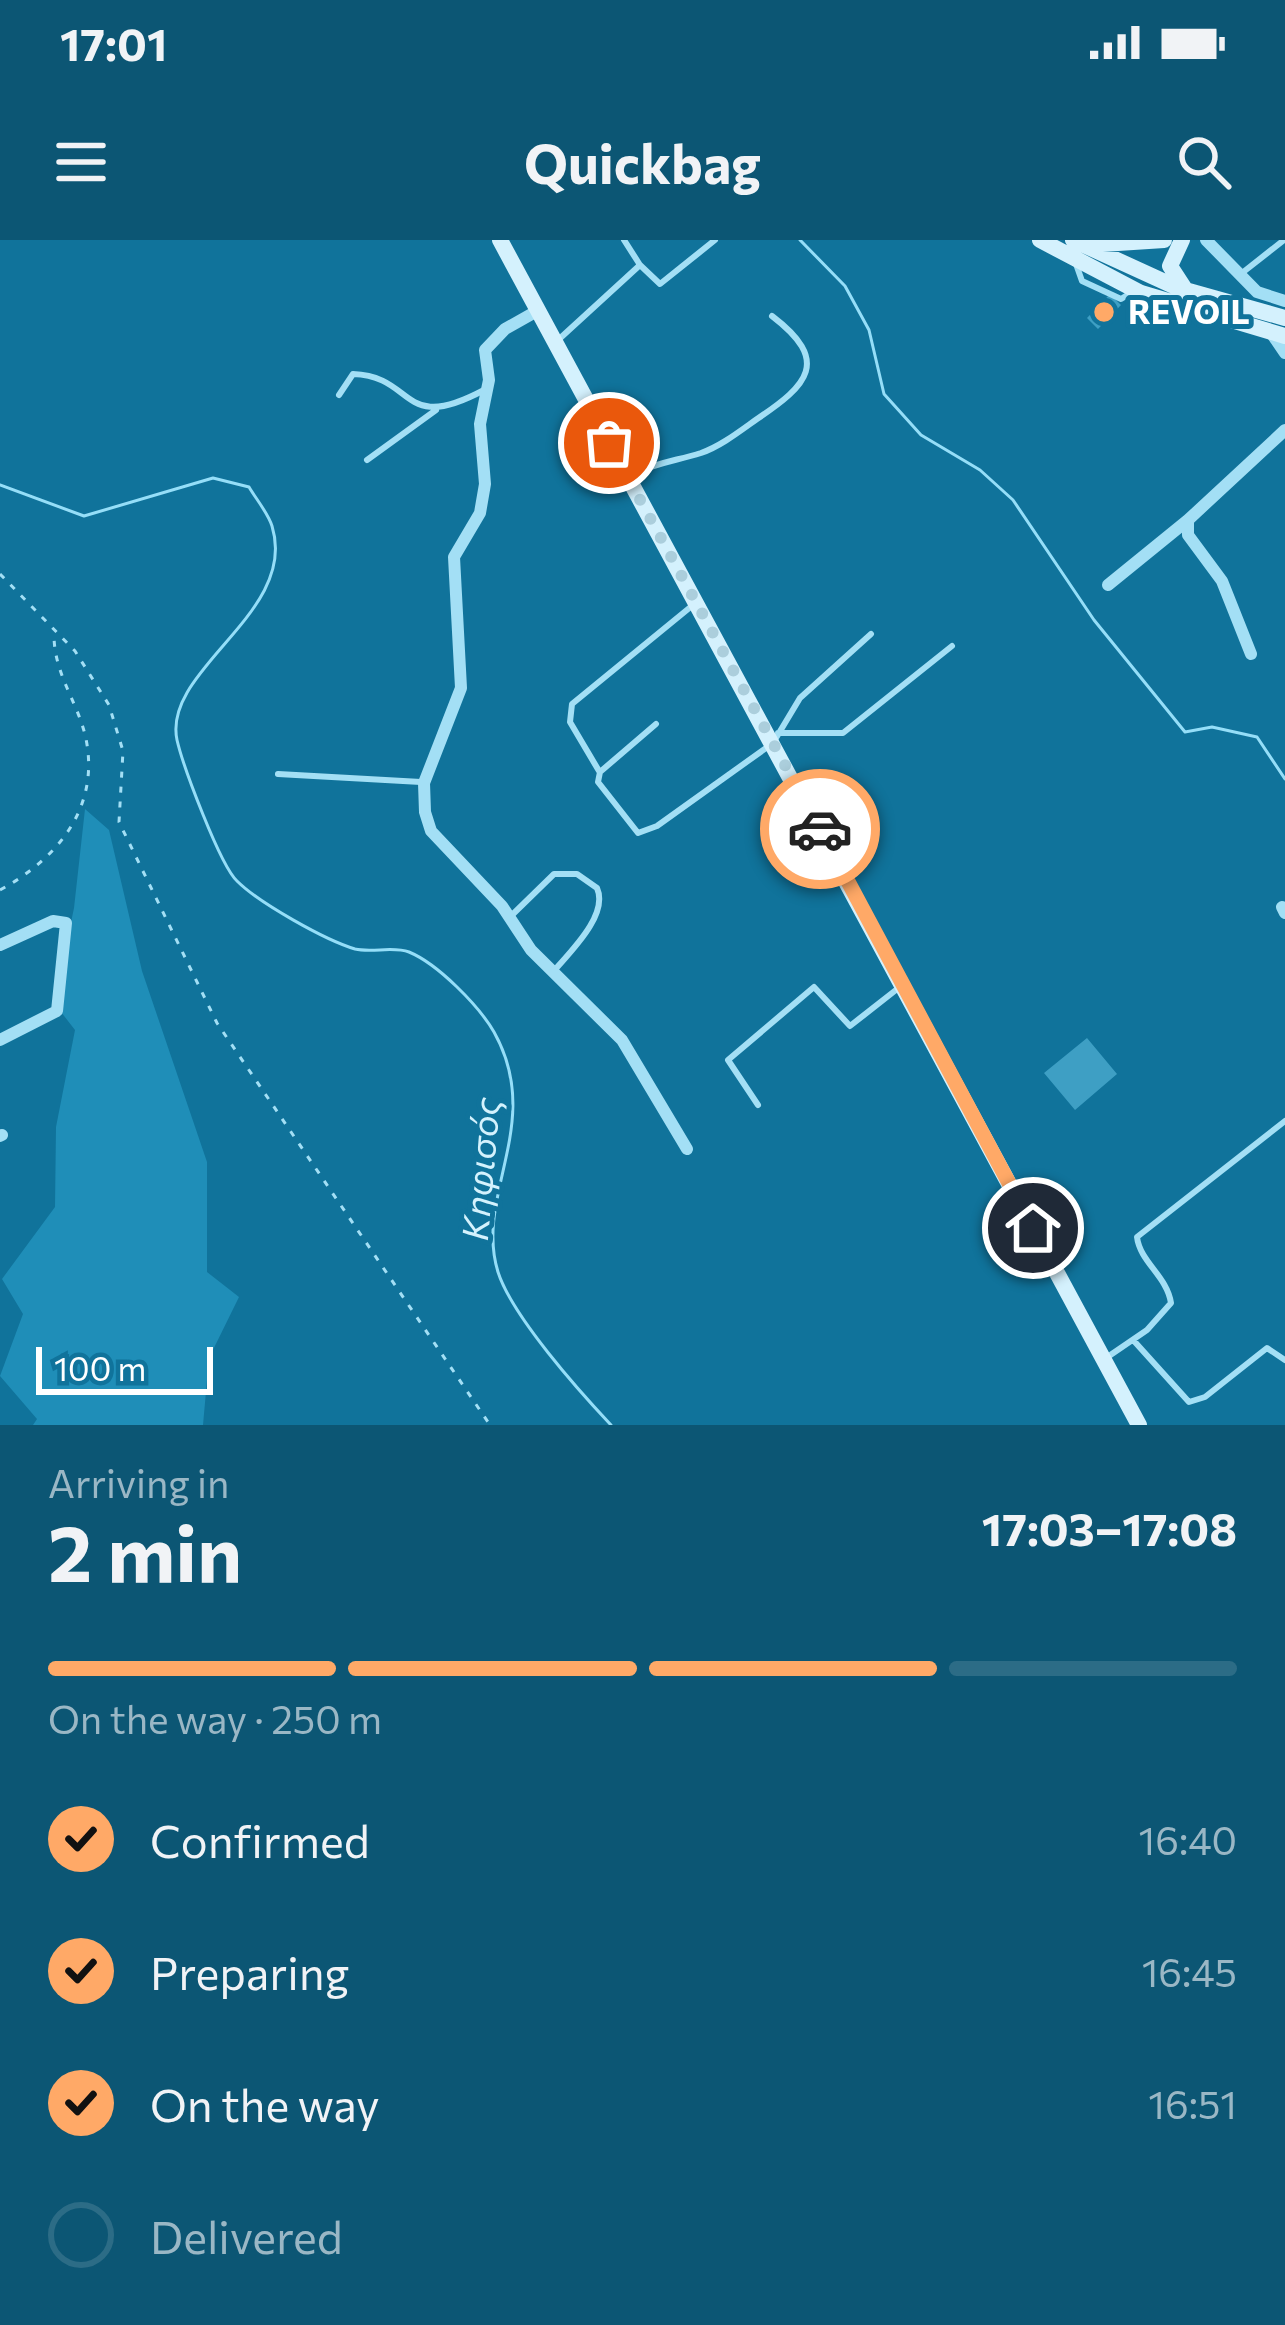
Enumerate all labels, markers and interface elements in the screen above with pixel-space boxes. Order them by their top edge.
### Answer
text: 17:01 [60,15,167,70]
icon: menu [48,129,114,195]
text: Quickbag [524,129,761,195]
icon: search [1171,129,1237,195]
place label: REVOIL [1128,290,1250,331]
marker: REVOIL [1091,299,1117,325]
pin [558,392,660,494]
icon: bag [576,410,642,476]
courier [760,769,880,889]
icon: car [787,796,853,862]
water label: Κηφισός [451,1095,507,1242]
pin [982,1177,1084,1279]
icon: home [1000,1195,1066,1261]
scale bar [36,1341,213,1394]
text: 100 m [54,1347,146,1388]
text: Arriving in [48,1458,229,1506]
text: 17:03–17:08 [982,1500,1237,1555]
text: 2 min [48,1503,242,1598]
text: On the way · 250 m [48,1694,382,1742]
icon: check [48,1806,114,1872]
text: Confirmed [150,1812,370,1867]
text: 16:40 [1139,1815,1237,1863]
icon: check [48,1938,114,2004]
text: Preparing [150,1944,349,1999]
text: 16:45 [1142,1947,1237,1995]
icon: check [48,2070,114,2136]
text: On the way [150,2076,380,2131]
text: 16:51 [1148,2079,1237,2127]
text: Delivered [150,2208,343,2263]

